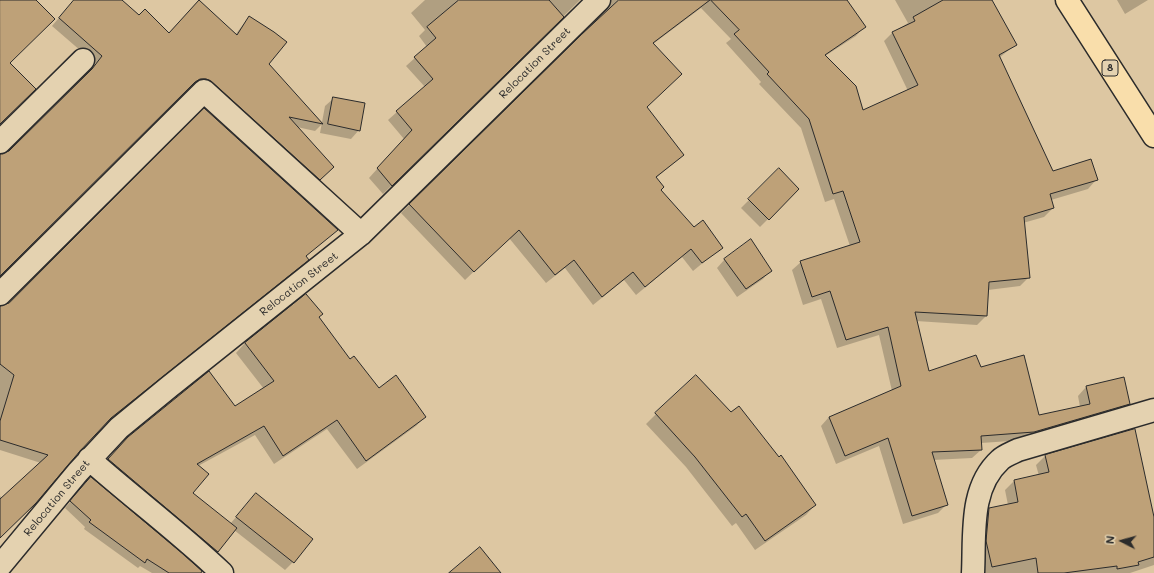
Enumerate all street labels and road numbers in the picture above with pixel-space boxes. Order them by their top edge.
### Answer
street label: Relocation Street [496,24,574,102]
road number: 8 [1102,60,1118,76]
street label: Relocation Street [257,249,341,319]
street label: Relocation Street [21,457,93,539]

